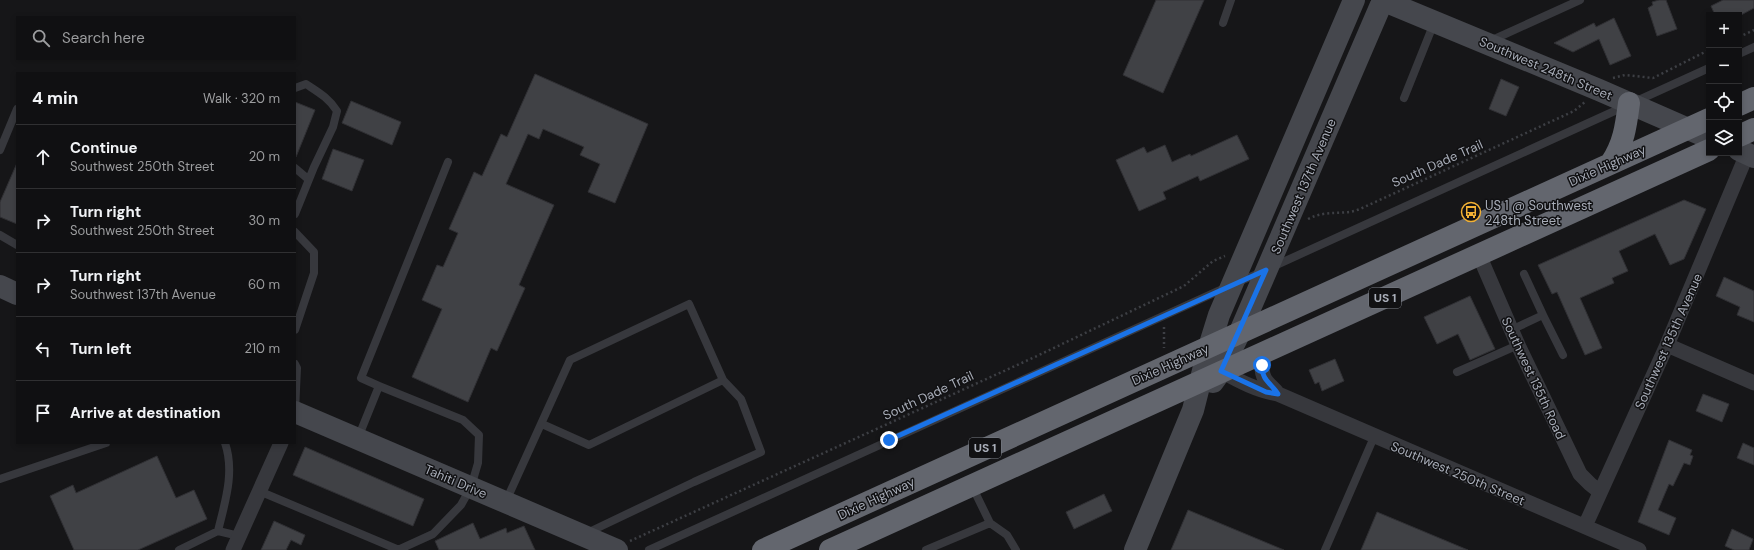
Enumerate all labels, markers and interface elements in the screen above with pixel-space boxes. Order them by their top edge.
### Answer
map controls [1706,12,1742,156]
button: + [1706,12,1742,48]
search box [16,16,296,60]
icon: search [30,27,52,49]
text: Search here [62,28,145,48]
street label: Southwest 248th Street [1477,33,1615,104]
button: − [1706,48,1742,84]
button: locate [1706,84,1742,120]
text: 4 min [32,87,78,109]
text: Walk · 320 m [203,90,280,107]
street label: Southwest 137th Avenue [1267,116,1340,257]
button: layers [1706,120,1742,156]
street label: South Dade Trail [1389,136,1486,191]
text: Continue [70,138,138,158]
street label: Dixie Highway [1566,141,1649,190]
icon: ahead [32,146,54,168]
text: 20 m [249,148,280,165]
text: Southwest 250th Street [70,158,214,175]
place label: US 1 @ Southwest 248th Street [1485,197,1592,229]
bus stop icon: US 1 @ Southwest 248th Street [1460,201,1482,223]
text: Turn right [70,202,141,222]
icon: right [32,210,54,232]
text: 30 m [248,212,280,229]
text: Southwest 250th Street [70,222,214,239]
text: Turn right [70,266,141,286]
street label: Southwest 135th Avenue [1631,271,1706,412]
icon: right [32,274,54,296]
text: 60 m [248,276,280,293]
text: Southwest 137th Avenue [70,286,216,303]
road number: US 1 [1369,288,1401,308]
street label: Southwest 135th Road [1498,314,1569,442]
icon: left [32,338,54,360]
text: Turn left [70,339,131,359]
text: 210 m [245,340,280,357]
street label: Dixie Highway [1129,340,1212,389]
route start [1253,356,1271,374]
street label: South Dade Trail [880,367,976,424]
icon: arrive [32,402,54,424]
text: Arrive at destination [70,403,221,423]
route end [880,431,898,449]
street label: Southwest 250th Street [1388,437,1528,509]
road number: US 1 [969,438,1001,458]
street label: Tahiti Drive [422,461,490,502]
street label: Dixie Highway [835,473,917,524]

